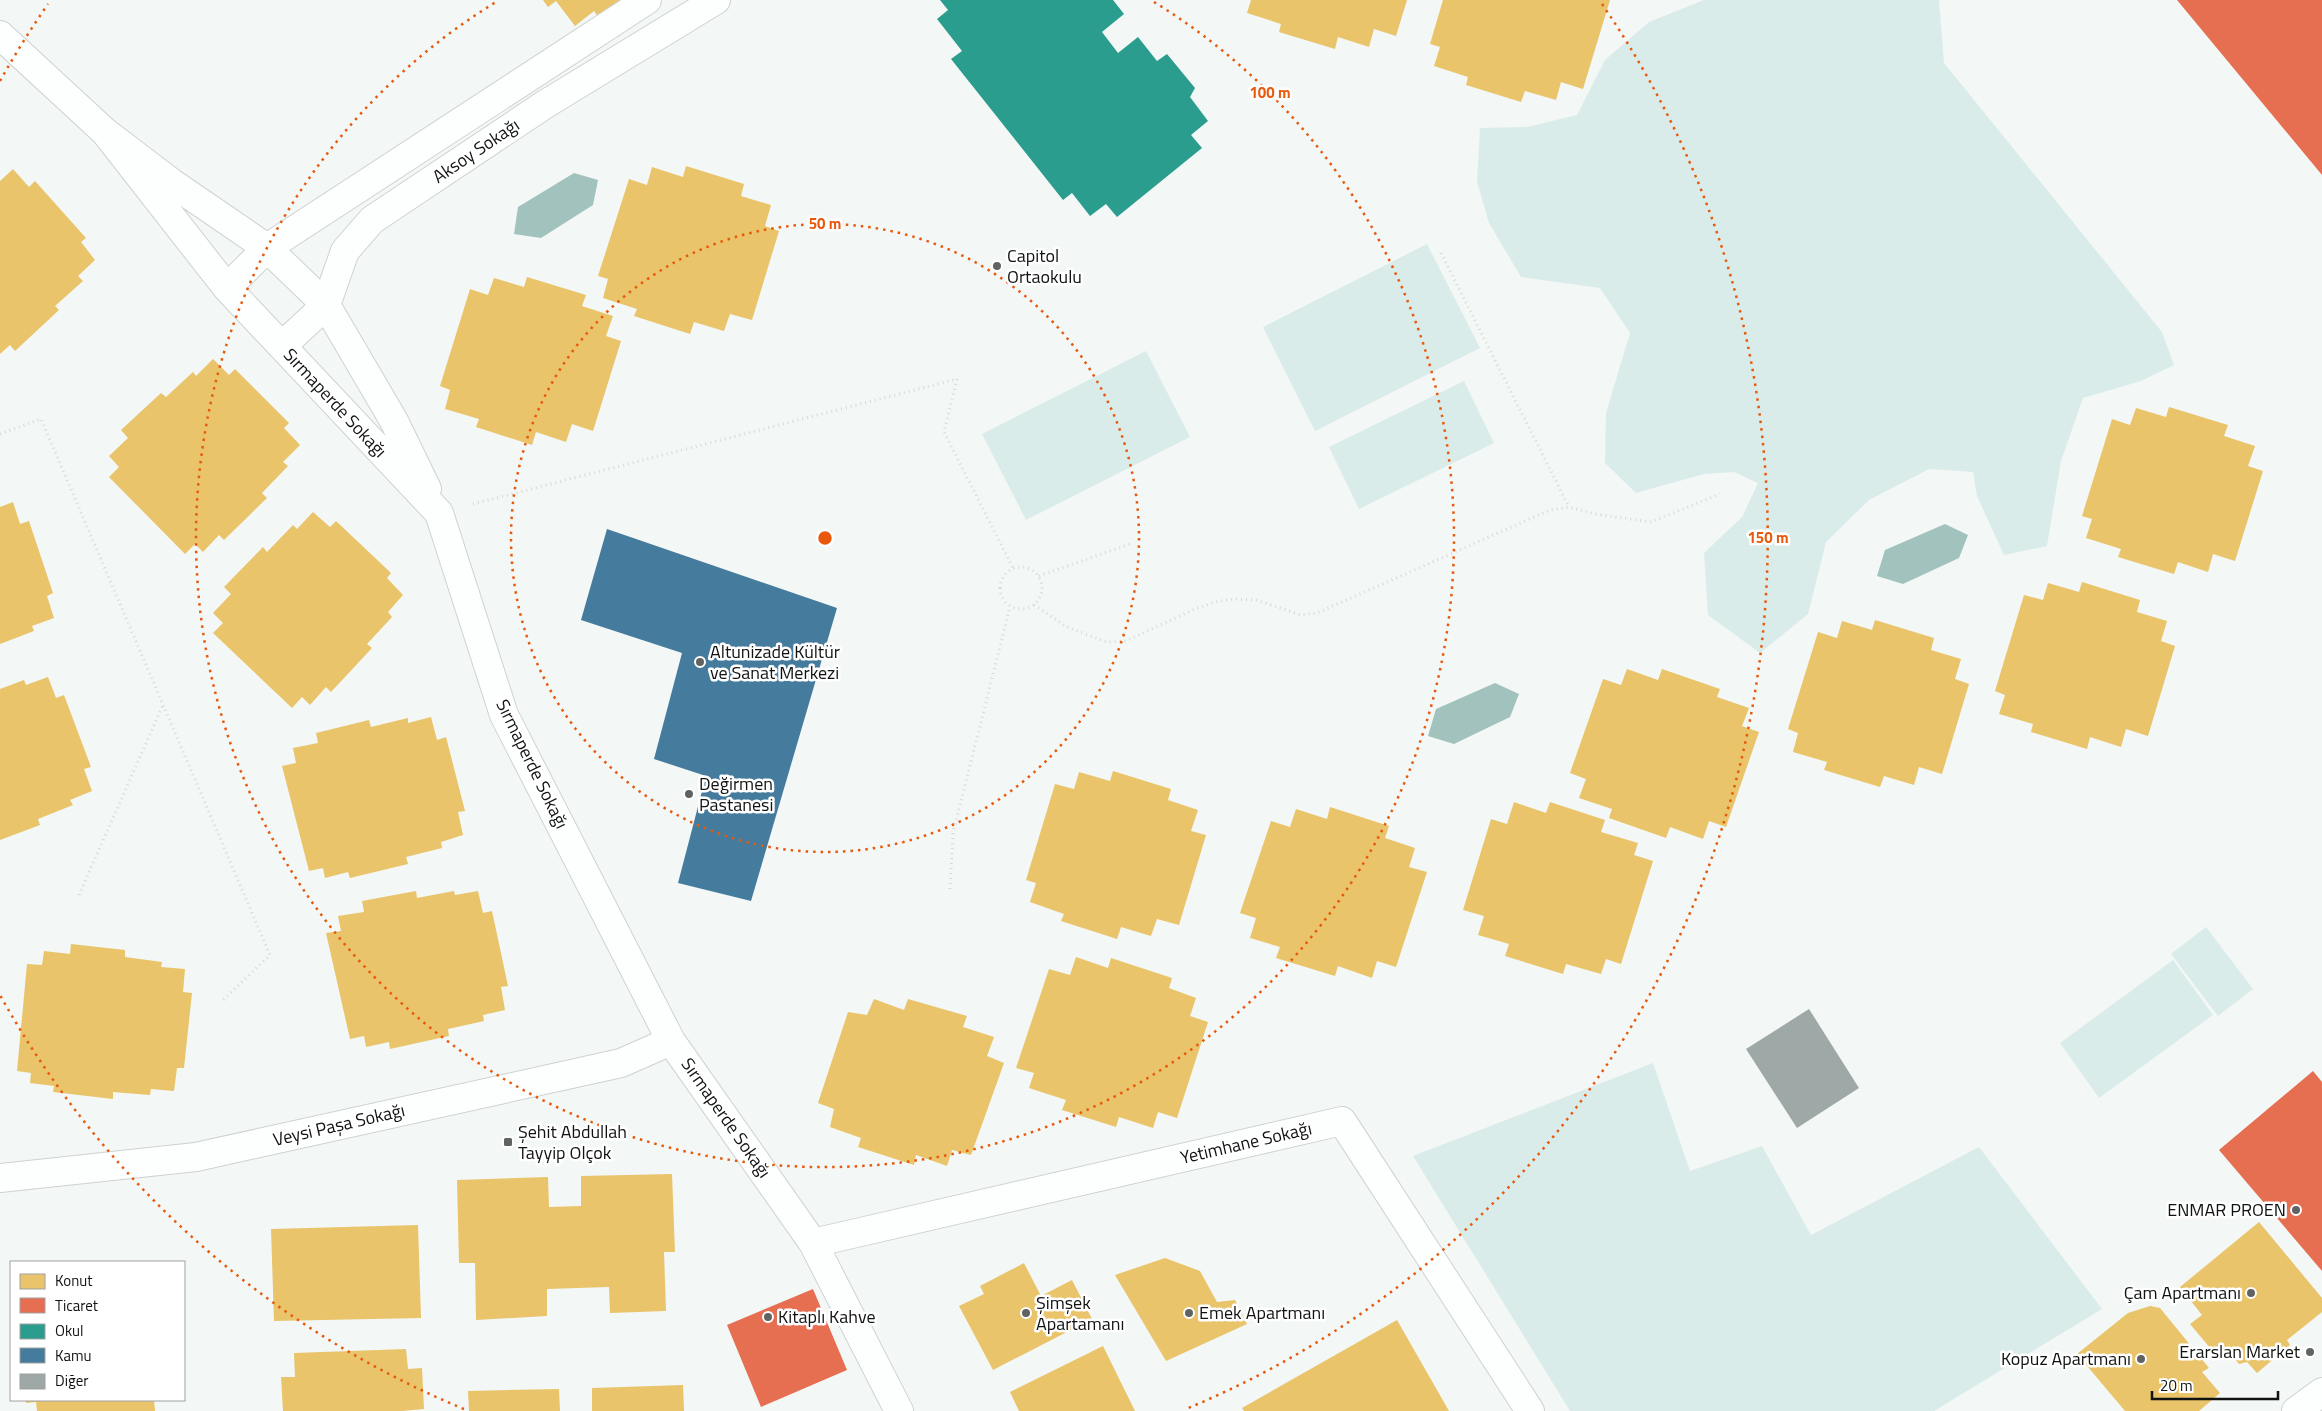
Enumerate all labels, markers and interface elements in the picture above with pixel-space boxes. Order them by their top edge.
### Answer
text: 100 m [1249,81,1291,104]
street label: Aksoy Sokağı [427,112,525,190]
text: 50 m [809,212,841,235]
place label: Capitol Ortaokulu [1007,242,1082,290]
marker: Capitol Ortaokulu [991,260,1003,272]
street label: Sırmaperde Sokağı [277,342,393,463]
text: 150 m [1747,526,1789,549]
centre of rings [816,529,834,547]
place label: Altunizade Kültür ve Sanat Merkezi [710,638,840,686]
marker: Altunizade Kültür ve Sanat Merkezi [694,656,706,668]
street label: Sırmaperde Sokağı [489,694,576,833]
place label: Değirmen Pastanesi [699,770,773,818]
marker: Değirmen Pastanesi [683,788,695,800]
street label: Sırmaperde Sokağı [675,1052,778,1183]
street label: Veysi Paşa Sokağı [270,1096,408,1153]
street label: Yetimhane Sokağı [1177,1114,1314,1171]
place label: Şehit Abdullah Tayyip Olçok [518,1118,627,1166]
marker: Şehit Abdullah Tayyip Olçok [502,1136,514,1148]
place label: ENMAR PROEN [2167,1196,2286,1223]
marker: ENMAR PROEN [2290,1204,2302,1216]
legend [10,1261,185,1401]
text: Konut [55,1269,93,1292]
place label: Çam Apartmanı [2124,1279,2241,1306]
marker: Çam Apartmanı [2245,1287,2257,1299]
place label: Şimşek Apartamanı [1036,1289,1124,1337]
text: Ticaret [55,1294,99,1317]
place label: Emek Apartmanı [1199,1299,1325,1326]
place label: Kitaplı Kahve [778,1303,876,1330]
marker: Şimşek Apartamanı [1020,1307,1032,1319]
marker: Emek Apartmanı [1183,1307,1195,1319]
marker: Kitaplı Kahve [762,1311,774,1323]
text: Okul [55,1319,84,1342]
place label: Erarslan Market [2179,1338,2301,1365]
text: Kamu [55,1344,92,1367]
place label: Kopuz Apartmanı [2001,1345,2131,1372]
marker: Erarslan Market [2304,1346,2316,1358]
marker: Kopuz Apartmanı [2135,1353,2147,1365]
scale bar [2152,1368,2278,1400]
text: Diğer [55,1369,88,1392]
text: 20 m [2160,1374,2193,1397]

